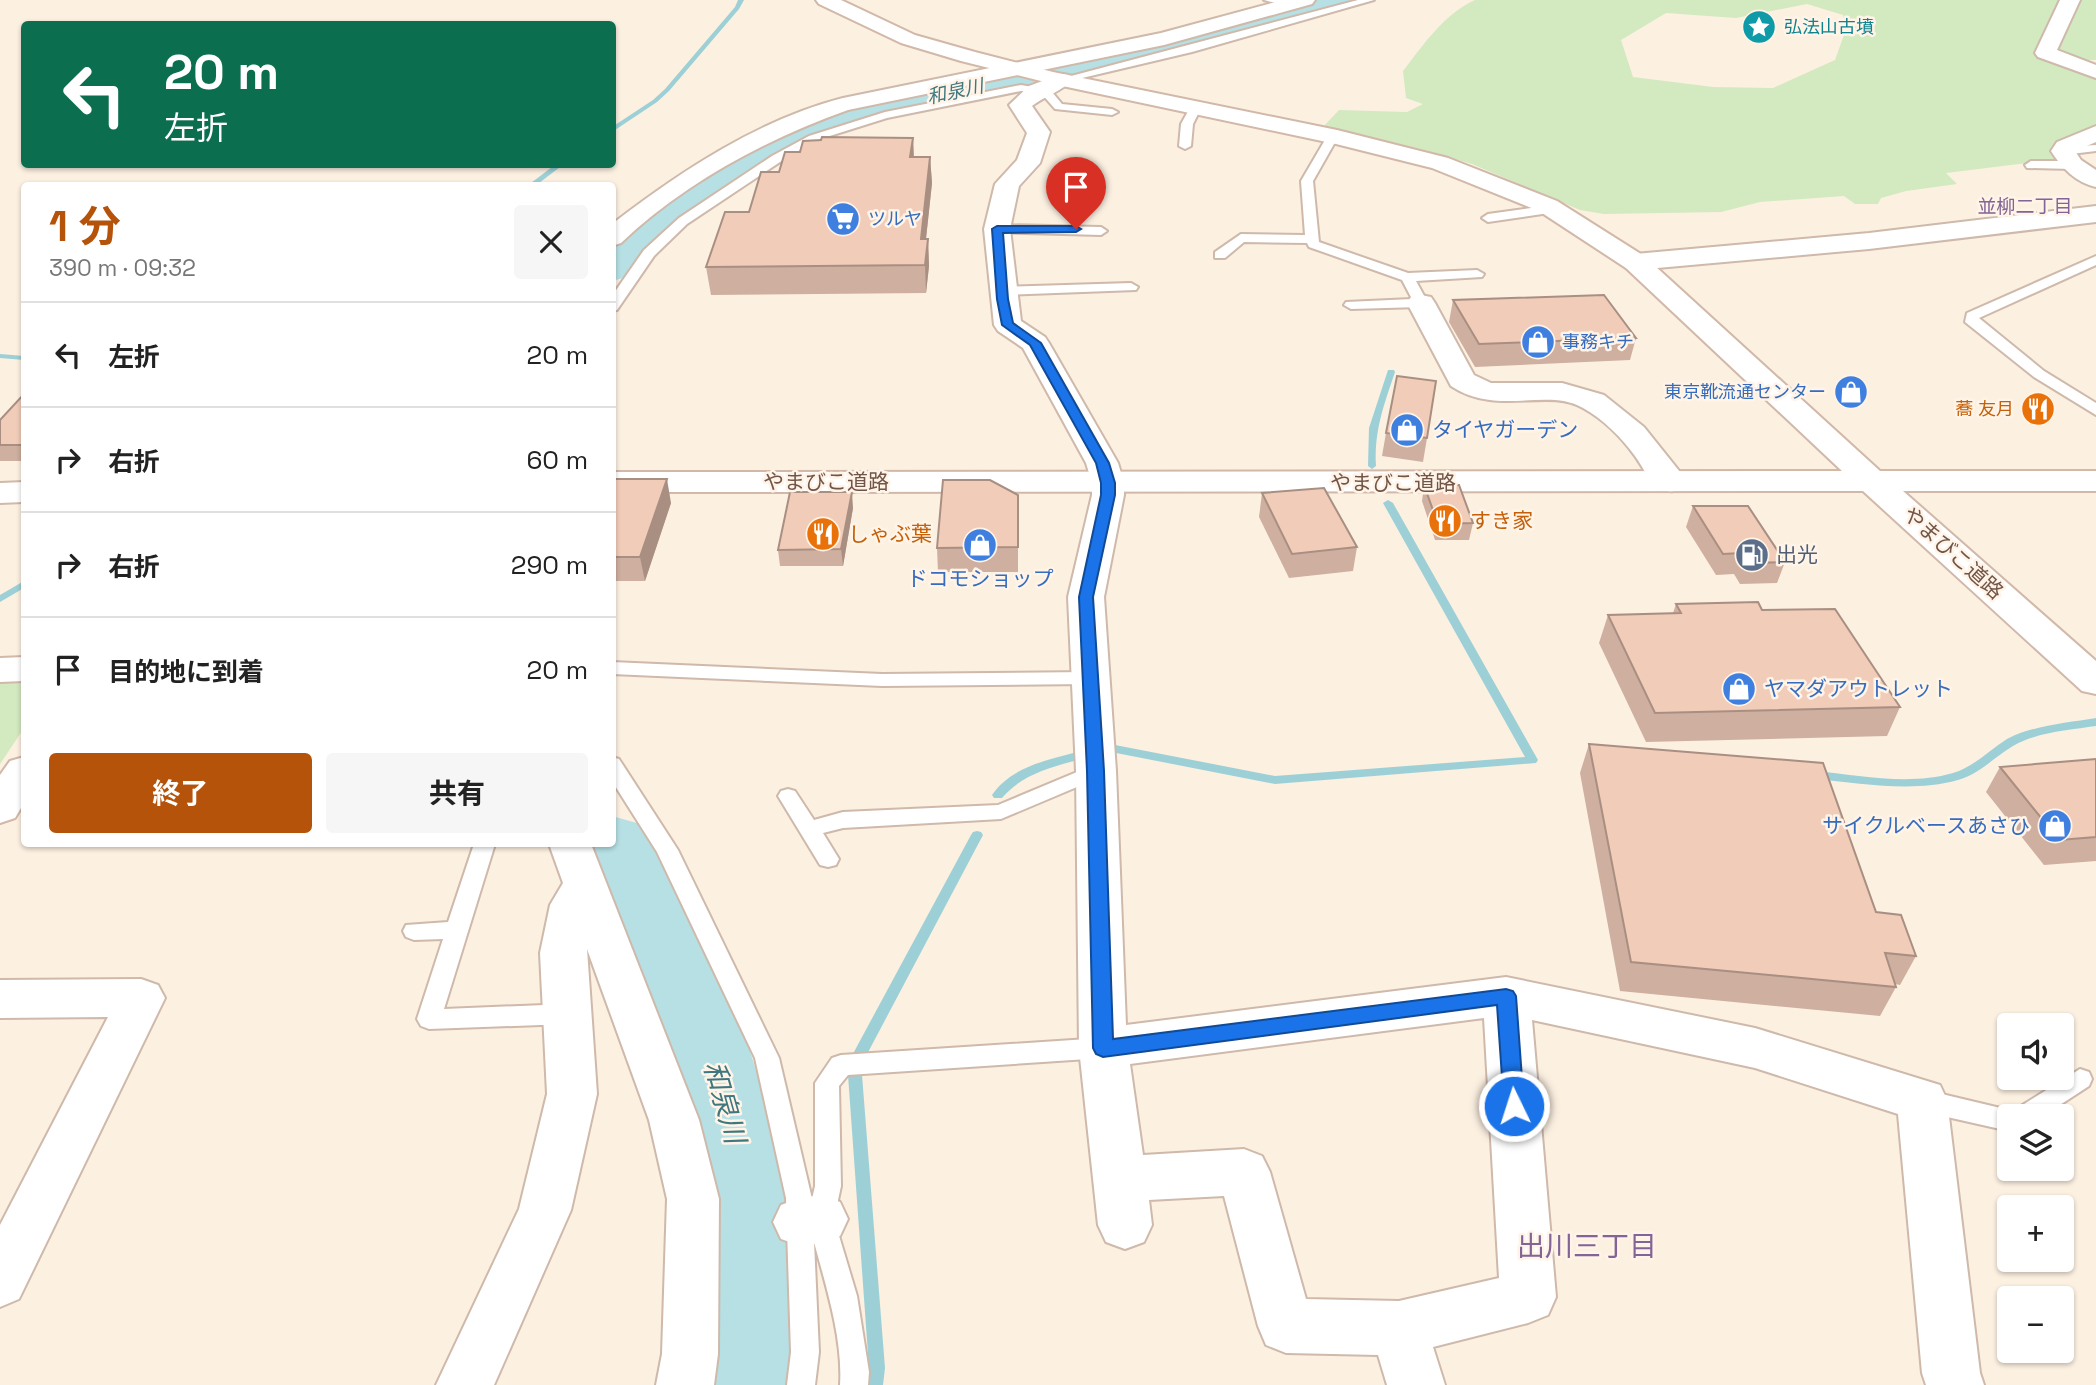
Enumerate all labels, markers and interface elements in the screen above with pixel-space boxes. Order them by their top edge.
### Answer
place icon: 弘法山古墳 [1740,8,1778,46]
place label: 弘法山古墳 [1784,15,1874,38]
text: 20 m [164,41,279,103]
icon: left [49,49,140,140]
water label: 和泉川 [925,73,988,110]
text: 左折 [164,108,228,148]
pin [1046,157,1106,229]
icon: arrive [1057,168,1095,206]
district label: 並柳二丁目 [1977,194,2073,219]
text: 1 分 [49,200,121,253]
supermarket icon: ツルヤ [824,200,862,238]
button: close [514,205,588,279]
place label: ツルヤ [868,207,922,230]
text: 390 m · 09:32 [49,253,196,283]
shop icon: 事務キチ [1519,323,1557,361]
place label: 事務キチ [1562,330,1634,353]
icon: left [49,336,87,374]
text: 20 m [527,338,588,372]
text: 左折 [108,340,160,374]
shop icon: 東京靴流通センター [1832,373,1870,411]
place label: 東京靴流通センター [1664,380,1826,403]
restaurant icon: 蕎 友月 [2019,390,2057,428]
place label: 蕎 友月 [1955,397,2014,420]
shop icon: タイヤガーデン [1388,411,1426,449]
place label: タイヤガーデン [1432,416,1578,443]
icon: right [49,441,87,479]
text: 60 m [526,443,588,477]
text: 右折 [108,445,160,479]
street label: やまびこ道路 [763,468,889,495]
street label: やまびこ道路 [1330,469,1456,496]
street label: やまびこ道路 [1897,500,2009,605]
restaurant icon: すき家 [1426,502,1464,540]
place label: すき家 [1470,507,1533,534]
restaurant icon: しゃぶ葉 [804,515,842,553]
place label: しゃぶ葉 [848,520,932,547]
shop icon: ドコモショップ [961,526,999,564]
fuel station icon: 出光 [1733,536,1771,574]
place label: 出光 [1776,541,1818,568]
icon: right [49,546,87,584]
text: 290 m [511,548,588,582]
text: 右折 [108,550,160,584]
place label: ドコモショップ [907,565,1054,592]
icon: arrive [49,651,87,689]
text: 20 m [527,653,588,687]
text: 目的地に到着 [108,655,264,689]
shop icon: ヤマダアウトレット [1720,670,1758,708]
place label: ヤマダアウトレット [1764,675,1953,702]
button: 終了 [49,753,312,833]
button: 共有 [326,753,588,833]
shop icon: サイクルベースあさひ [2036,807,2074,845]
place label: サイクルベースあさひ [1822,812,2030,839]
map controls [1997,1013,2074,1363]
button: sound [1997,1013,2074,1090]
water label: 和泉川 [696,1057,755,1150]
position arrow [1477,1069,1551,1143]
button: layers [1997,1104,2074,1181]
button: + [1997,1195,2074,1272]
district label: 出川三丁目 [1517,1228,1657,1264]
button: − [1997,1286,2074,1363]

